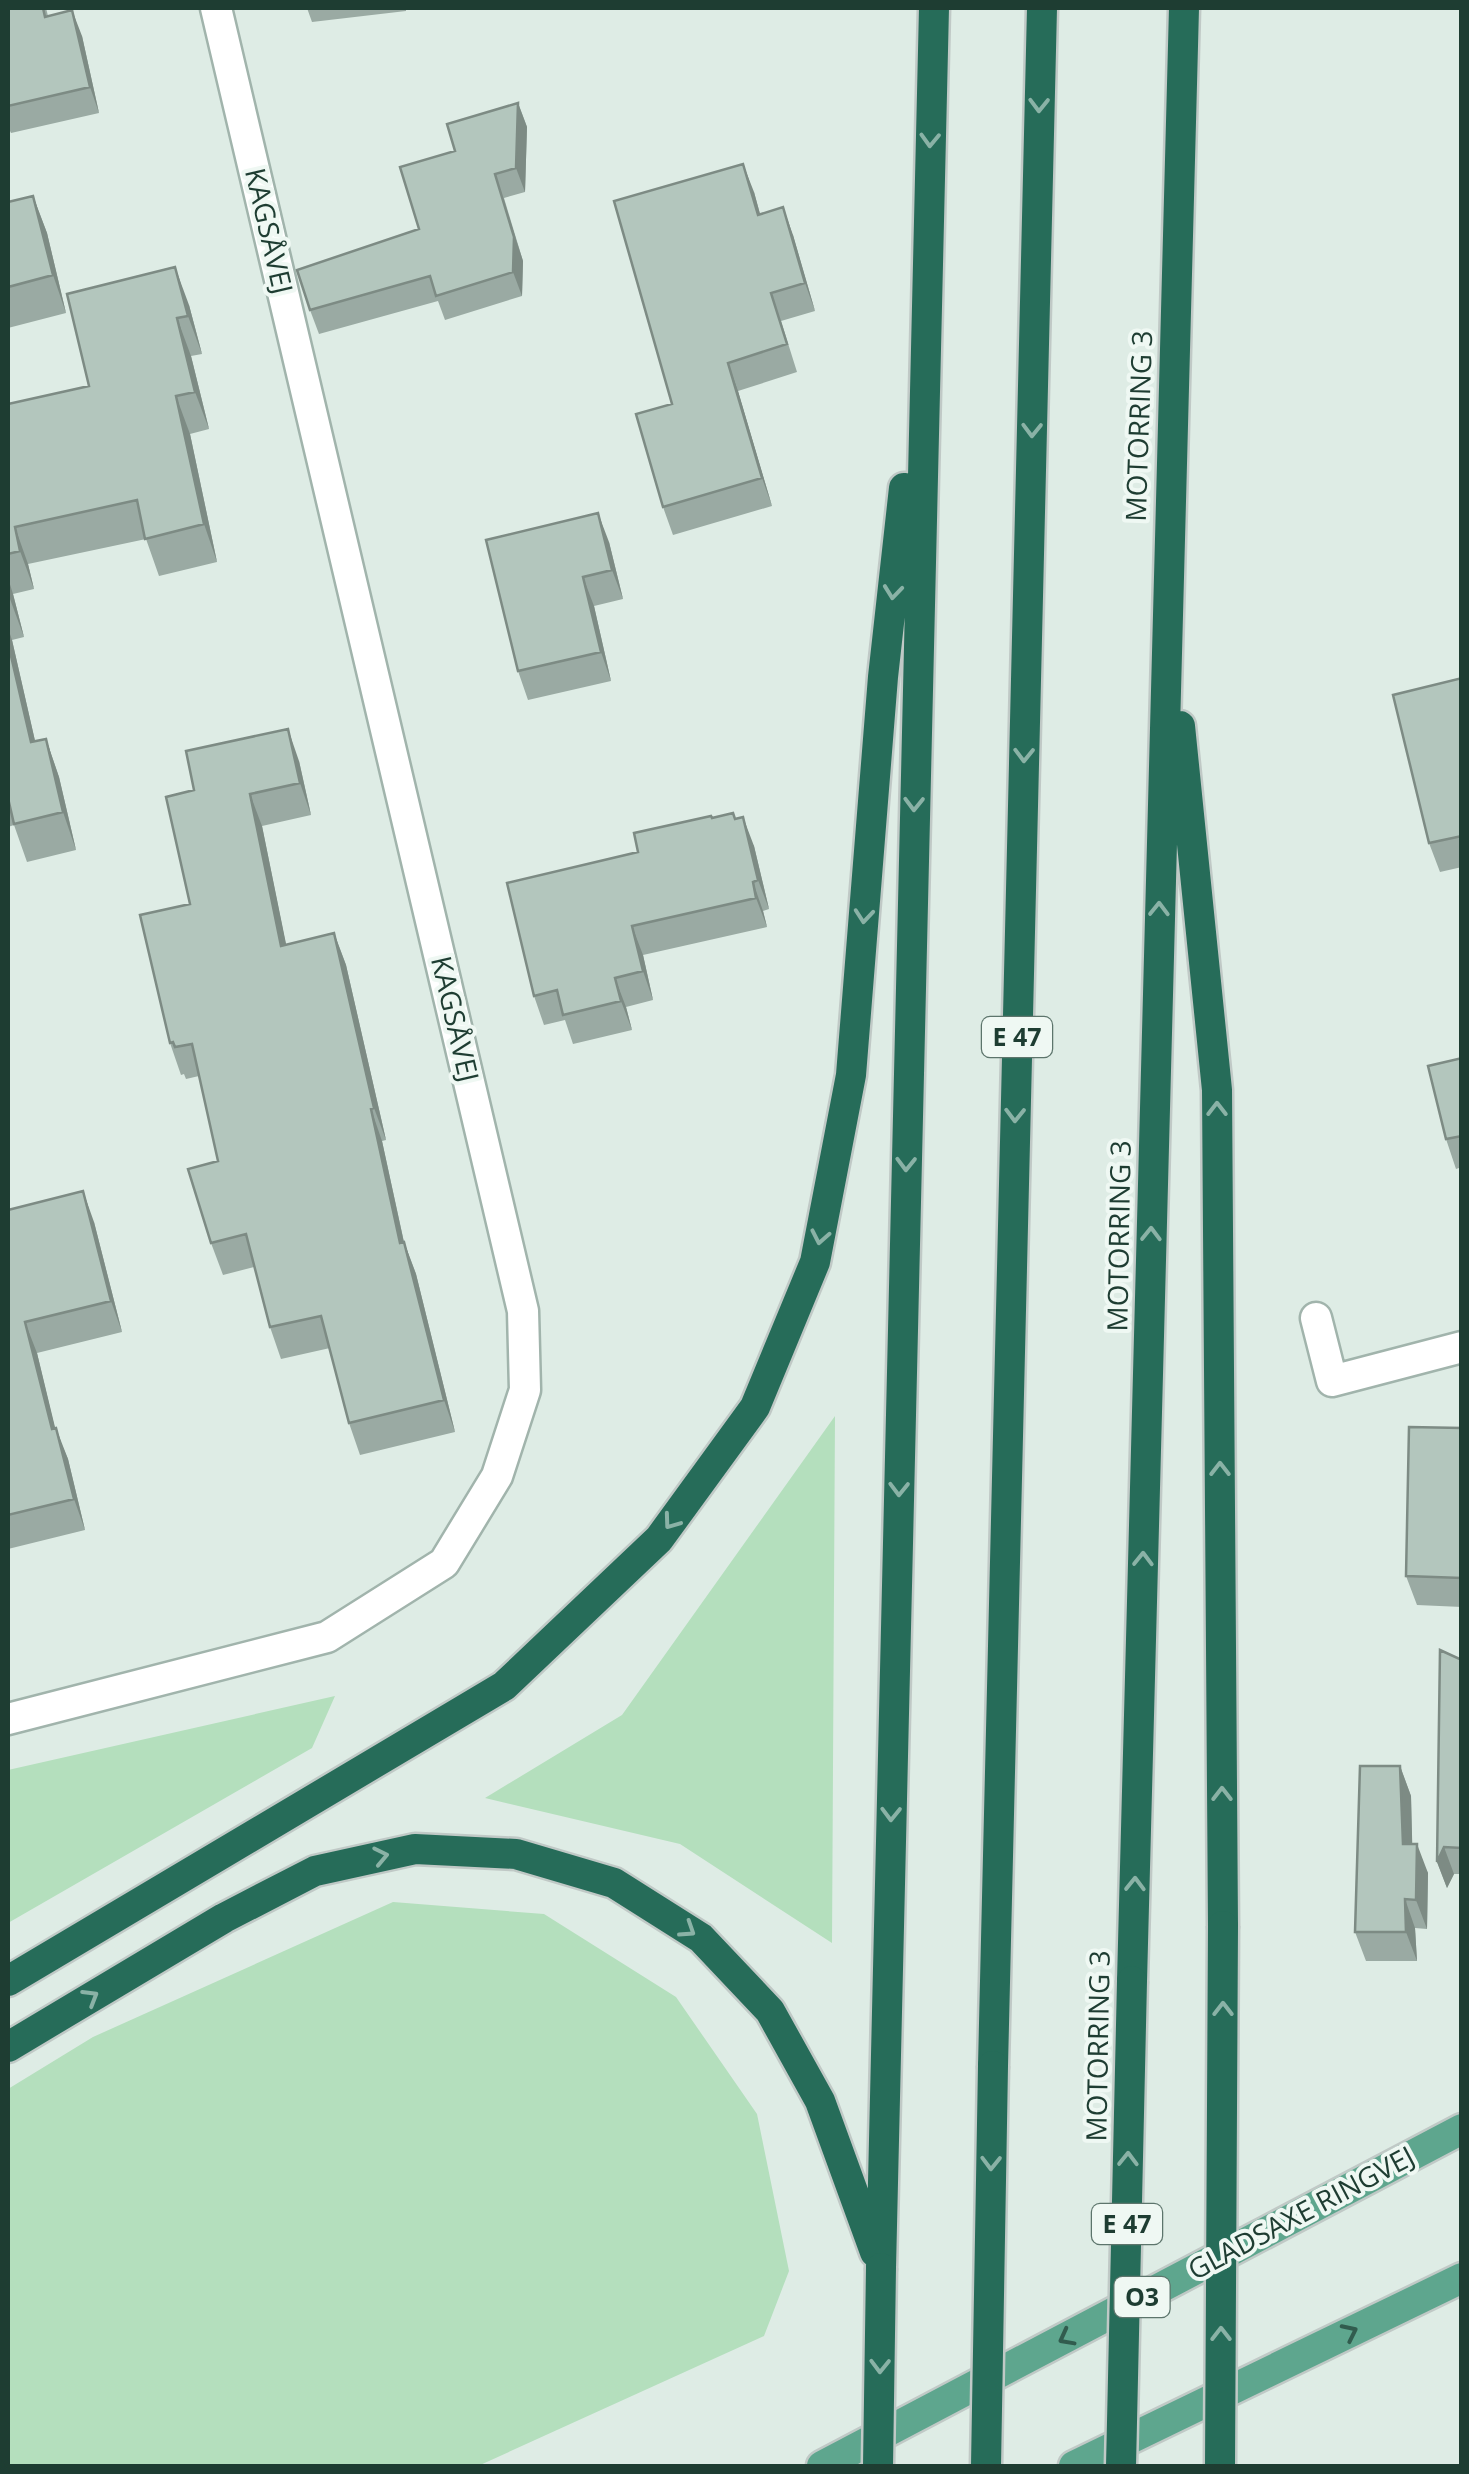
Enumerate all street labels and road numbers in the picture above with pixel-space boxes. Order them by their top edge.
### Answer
street label: KAGSÅVEJ [237,164,303,297]
street label: MOTORRING 3 [1116,330,1160,522]
street label: KAGSÅVEJ [423,952,489,1085]
road number: E 47 [982,1017,1052,1057]
street label: MOTORRING 3 [1097,1140,1139,1332]
street label: MOTORRING 3 [1076,1950,1118,2142]
street label: GLADSAXE RINGVEJ [1181,2136,1420,2288]
road number: E 47 [1092,2204,1162,2244]
road number: O3 [1114,2277,1170,2317]

